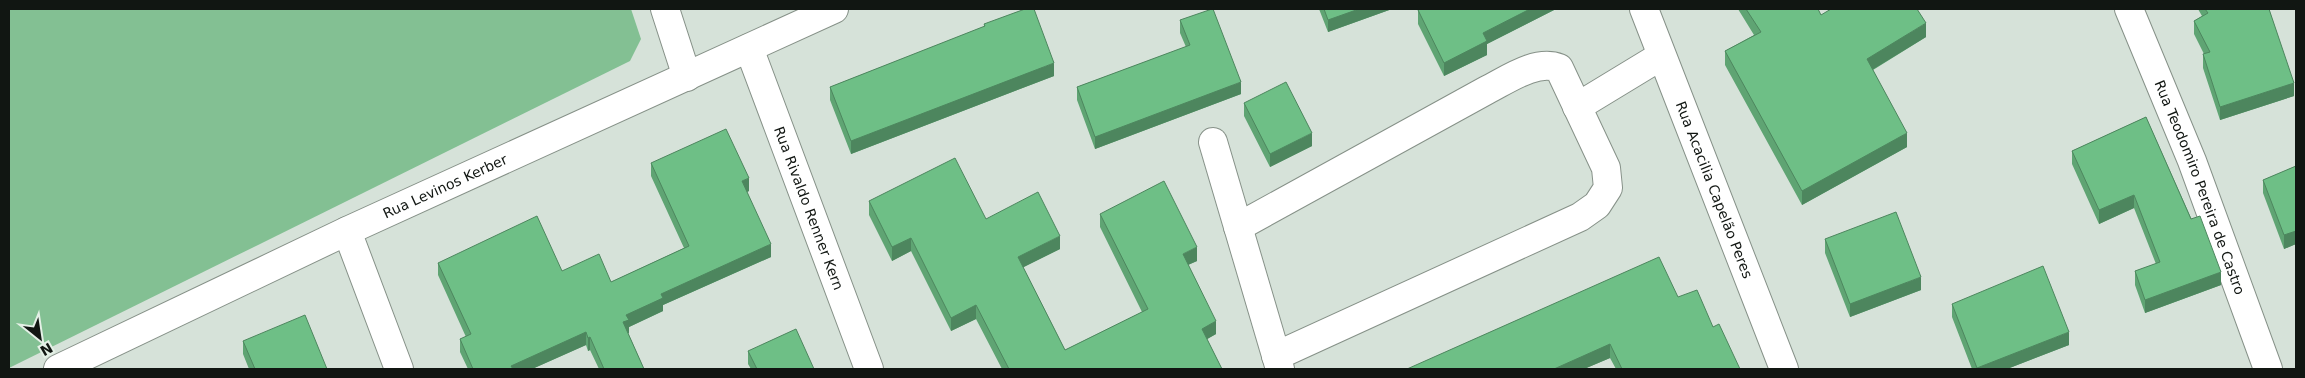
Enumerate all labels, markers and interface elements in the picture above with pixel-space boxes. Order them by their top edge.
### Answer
street label: Rua Teodomiro Pereira de Castro [2151,78,2248,297]
street label: Rua Acacilia Capelão Peres [1673,99,1756,281]
street label: Rua Rivaldo Renner Kern [771,124,847,292]
street label: Rua Levinos Kerber [380,151,510,222]
north arrow [15,313,65,363]
text: N [37,339,56,359]

